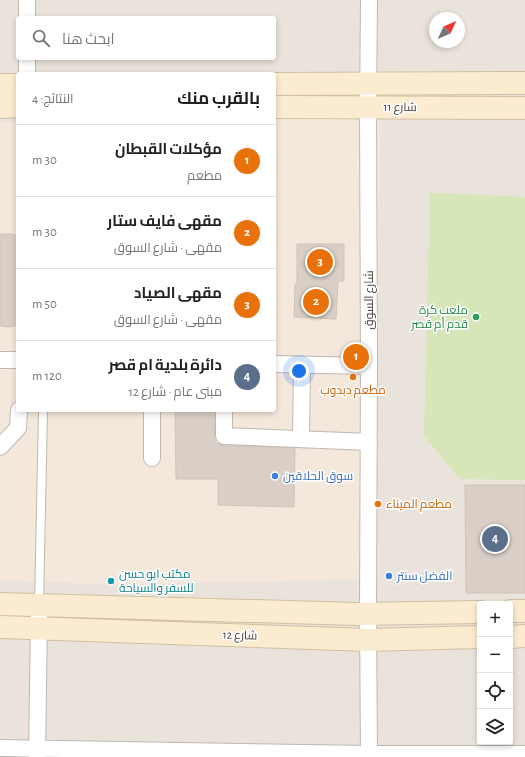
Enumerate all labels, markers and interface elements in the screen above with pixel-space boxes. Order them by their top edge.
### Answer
north arrow [429,12,465,48]
search box [16,16,276,60]
icon: search [30,27,52,49]
text: ابحث هنا [62,32,115,47]
text: بالقرب منك [177,90,260,107]
text: النتائج: 4 [32,93,74,106]
street label: شارع 11 [383,101,417,115]
text: مؤكلات القبطان [115,142,222,157]
text: 30 m [32,154,57,167]
text: 1 [245,154,249,167]
text: مطعم [187,170,222,183]
text: مقهى فايف ستار [107,214,222,229]
text: 30 m [32,226,57,239]
text: 2 [244,226,250,239]
text: مقهى · شارع السوق [114,242,222,255]
pin: 3 [307,247,333,277]
street label: شارع السوق [363,270,377,330]
text: مقهى الصياد [134,286,222,301]
pin: 2 [303,287,329,317]
text: 50 m [32,298,57,311]
text: 3 [244,298,250,311]
place label: ملعب كرة قدم أم قصر [410,304,468,332]
marker: ملعب كرة قدم أم قصر [471,312,481,322]
text: مقهى · شارع السوق [114,314,222,327]
pin: 1 [343,342,369,372]
text: دائرة بلدية ام قصر [109,358,222,373]
your location [289,361,309,381]
text: 120 m [32,370,62,383]
text: 4 [244,370,250,383]
marker: مطعم دبدوب [348,372,358,382]
place label: مطعم دبدوب [320,384,386,398]
text: مبنى عام · شارع 12 [129,386,222,399]
place label: سوق الحلاقين [283,470,353,483]
marker: سوق الحلاقين [270,471,280,481]
place label: مطعم الميناء [386,498,452,512]
marker: مطعم الميناء [373,499,383,509]
pin: 4 [482,524,508,554]
place label: مكتب ابو حسن للسفر والسياحة [119,568,194,595]
place label: الفضل سنتر [396,570,452,583]
marker: الفضل سنتر [384,571,394,581]
marker: مكتب ابو حسن للسفر والسياحة [106,576,116,586]
map controls [477,601,513,745]
button: + [477,601,513,637]
street label: شارع 12 [222,628,258,644]
button: − [477,637,513,673]
button: locate [477,673,513,709]
button: layers [477,709,513,745]

